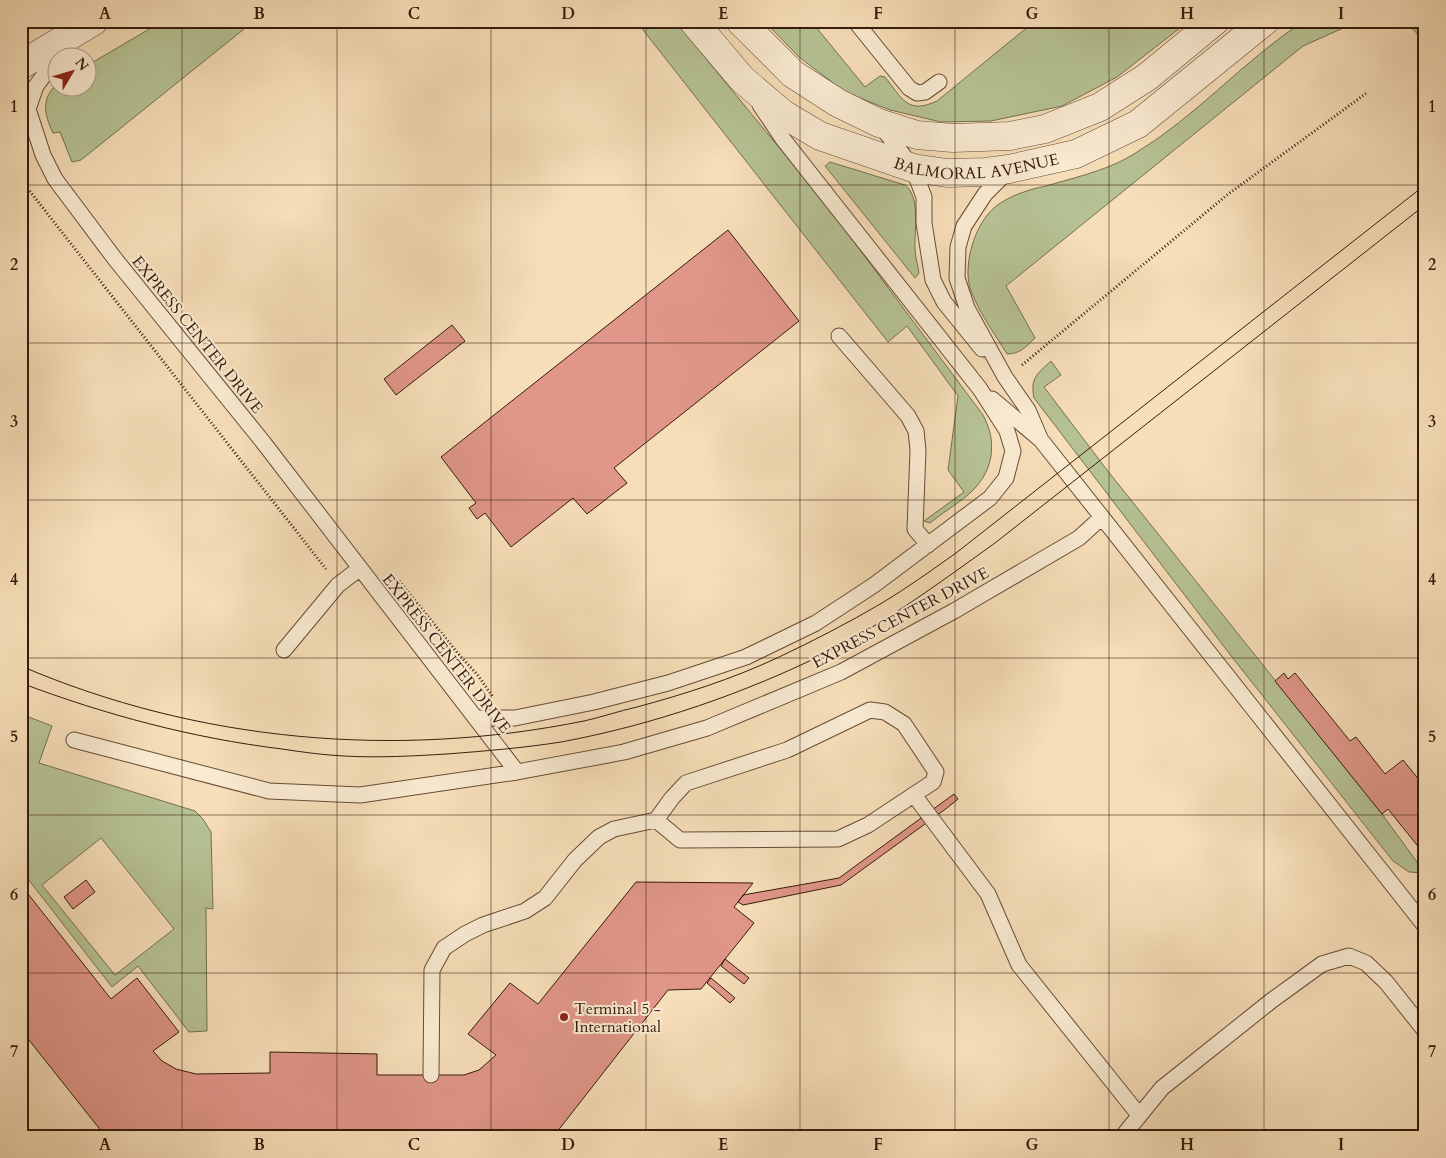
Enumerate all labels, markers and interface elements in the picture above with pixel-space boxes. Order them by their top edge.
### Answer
text: A [99,3,111,25]
text: B [253,3,265,25]
text: C [408,3,420,25]
text: D [561,3,575,25]
text: E [718,3,728,25]
text: F [873,3,883,25]
text: G [1025,3,1039,25]
text: H [1180,3,1194,25]
text: I [1338,3,1344,25]
north arrow [48,48,98,98]
text: N [71,54,93,75]
text: 1 [10,96,18,118]
text: 1 [1428,96,1436,118]
street label: BALMORAL AVENUE [890,148,1061,186]
street label: EXPRESS CENTER DRIVE [127,251,268,418]
text: 2 [10,254,18,276]
text: 2 [1428,254,1436,276]
text: 3 [10,411,18,433]
text: 3 [1428,411,1436,433]
street label: EXPRESS CENTER DRIVE [808,562,993,674]
text: 4 [10,569,18,591]
street label: EXPRESS CENTER DRIVE [377,569,516,738]
text: 4 [1428,569,1436,591]
text: 5 [10,726,18,748]
text: 5 [1428,726,1436,748]
text: 6 [10,884,18,906]
text: 6 [1428,884,1436,906]
place label: Terminal 5 - International [574,998,661,1038]
marker: Terminal 5 - International [558,1011,570,1023]
text: 7 [10,1041,18,1063]
text: 7 [1428,1041,1436,1063]
text: A [99,1134,111,1156]
text: B [253,1134,265,1156]
text: C [408,1134,420,1156]
text: D [561,1134,575,1156]
text: E [718,1134,728,1156]
text: F [873,1134,883,1156]
text: G [1025,1134,1039,1156]
text: H [1180,1134,1194,1156]
text: I [1338,1134,1344,1156]

